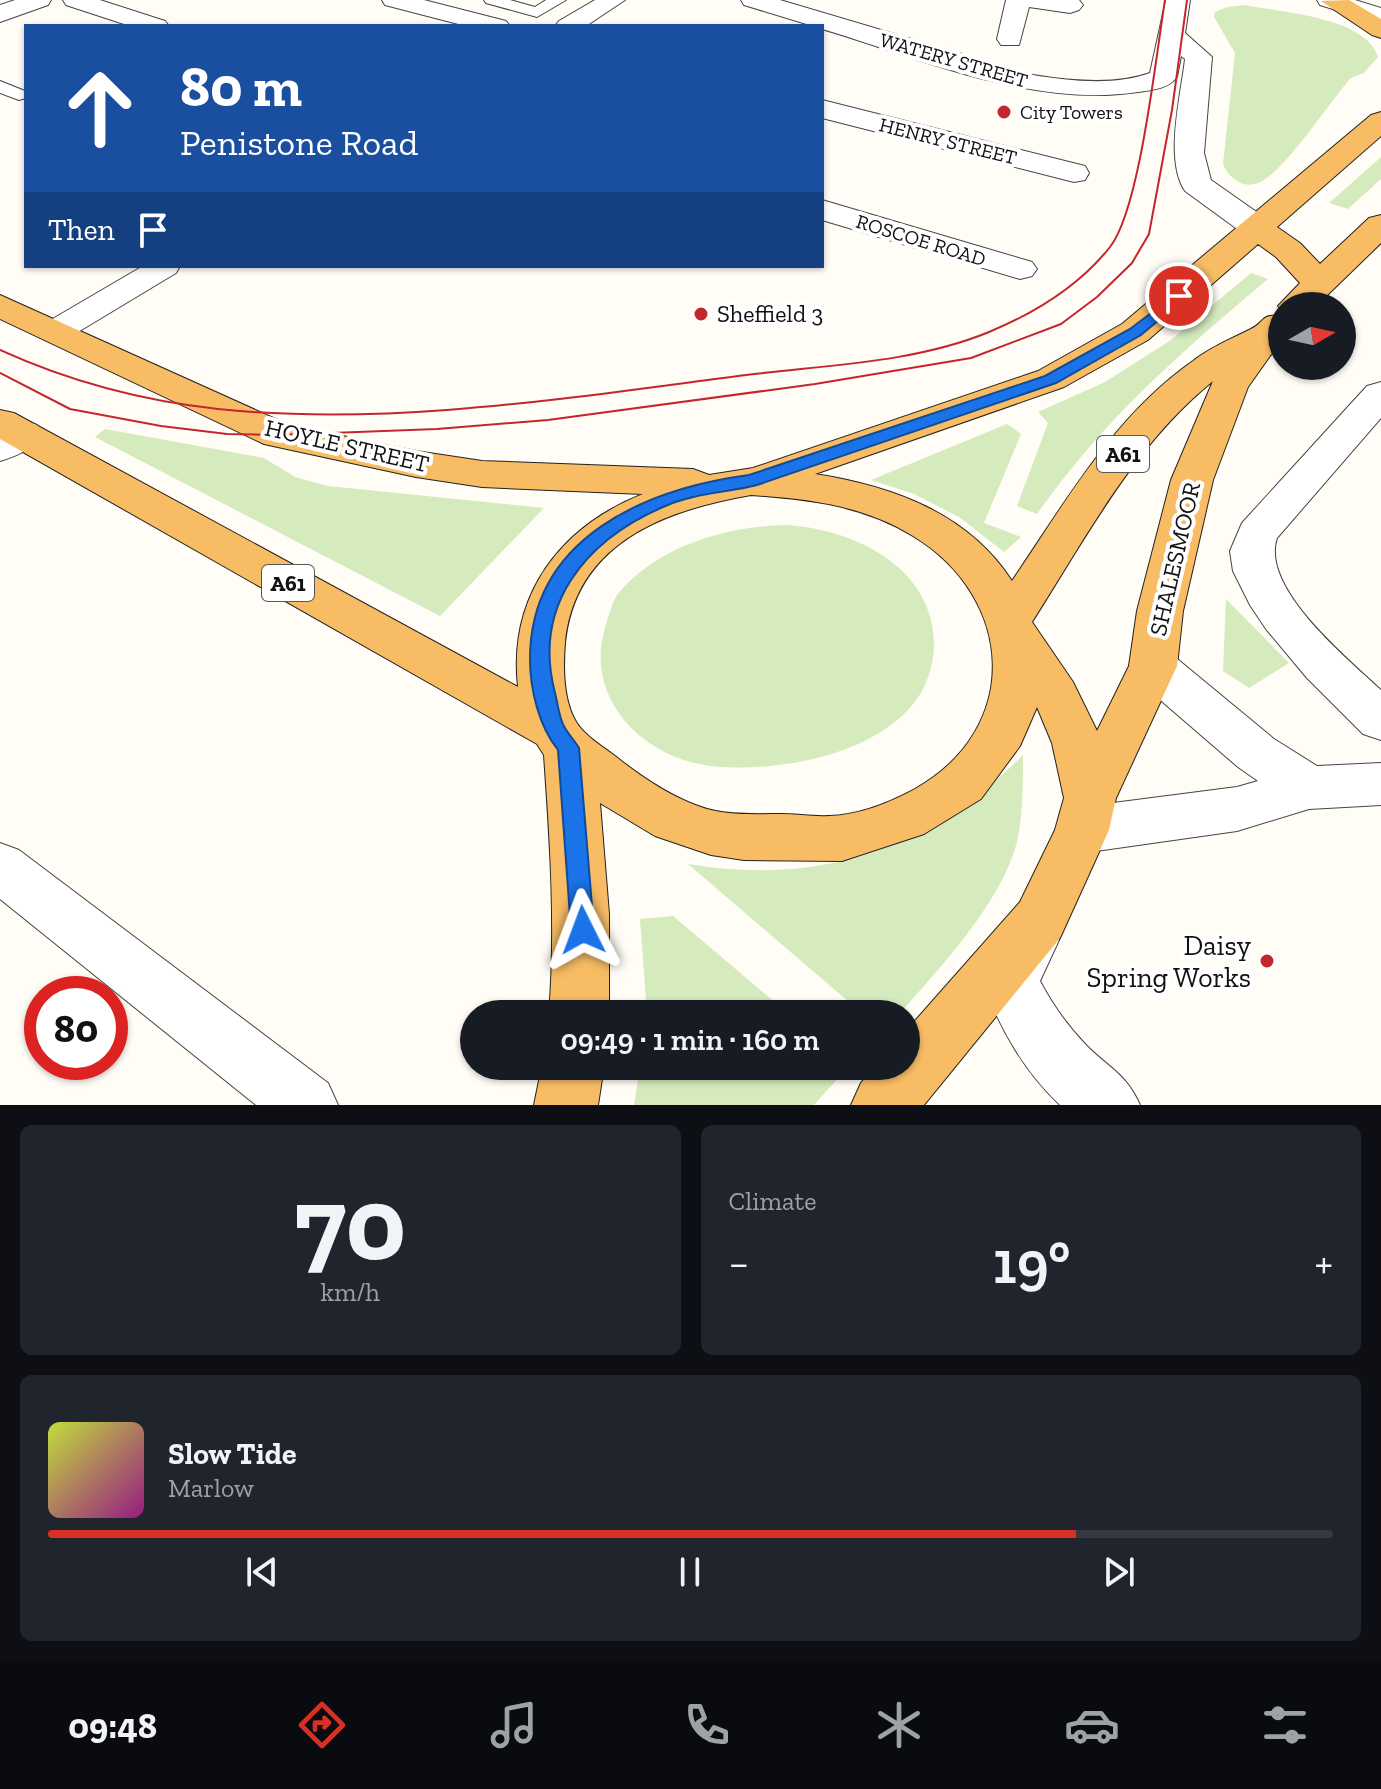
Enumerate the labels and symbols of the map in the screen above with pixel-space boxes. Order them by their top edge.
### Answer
street label: WATERY STREET [877,27,1031,93]
place label: City Towers [1020,100,1123,124]
marker: City Towers [995,103,1013,121]
street label: HENRY STREET [877,112,1019,170]
street label: ROSCOE ROAD [853,209,989,271]
pin [1145,262,1213,330]
north arrow [1268,292,1356,380]
place label: Sheffield 3 [717,299,823,328]
marker: Sheffield 3 [692,305,710,323]
street label: HOYLE STREET [262,413,432,479]
road number: A61 [1097,436,1149,472]
street label: SHALESMOOR [1143,479,1206,639]
road number: A61 [262,565,314,601]
position arrow [541,888,625,972]
place label: Daisy Spring Works [1087,929,1252,994]
marker: Daisy Spring Works [1258,952,1276,970]
speed limit sign: 80 [24,976,128,1080]

